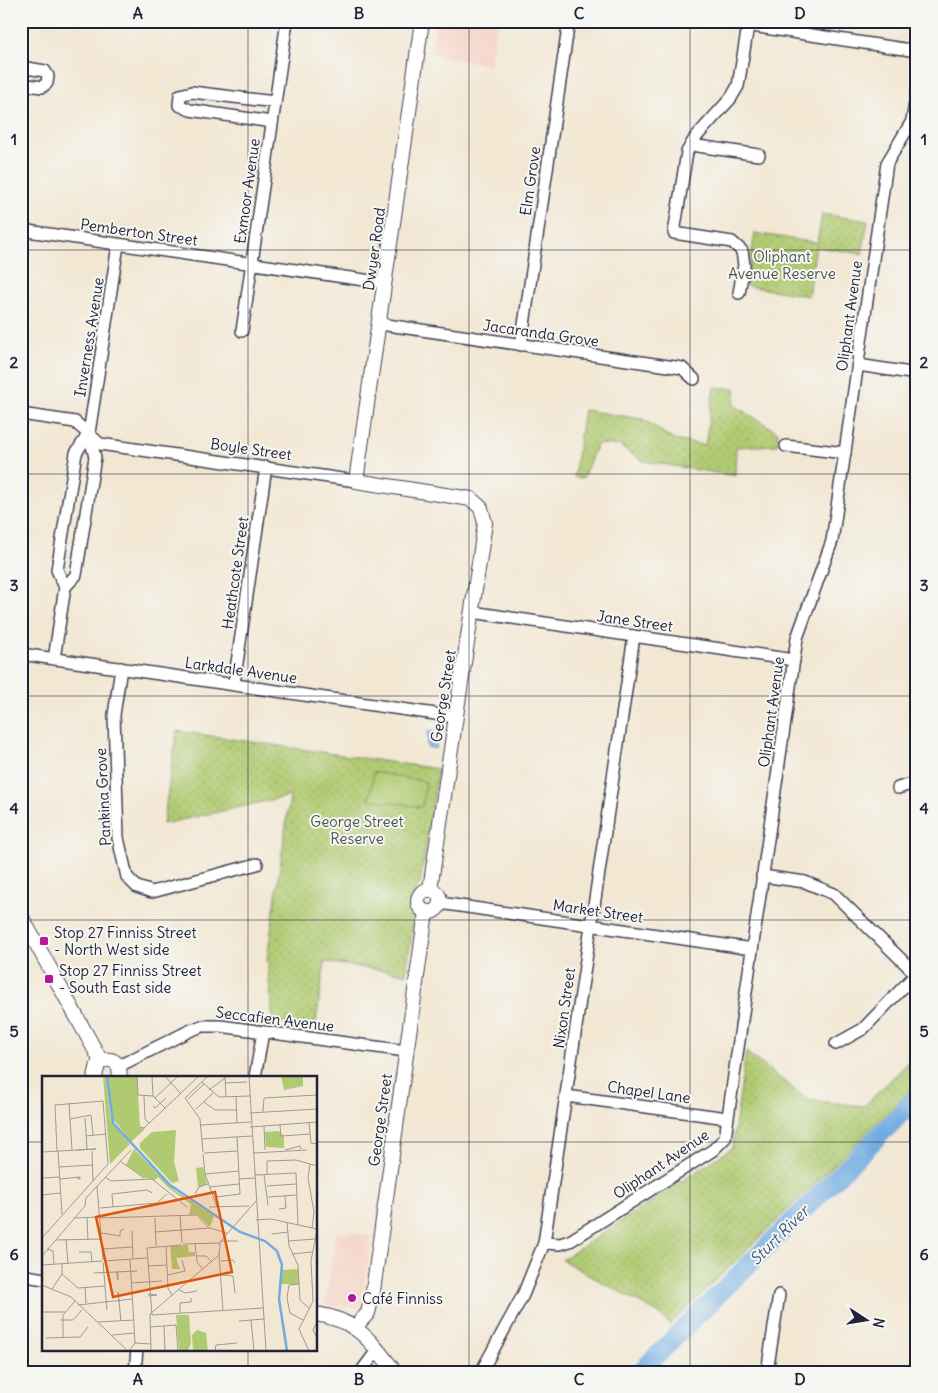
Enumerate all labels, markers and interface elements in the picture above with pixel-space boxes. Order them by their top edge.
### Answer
text: A [133,3,143,23]
text: B [354,3,365,23]
text: C [574,3,585,23]
text: D [794,3,806,23]
text: 1 [11,129,17,149]
text: 1 [921,129,927,149]
street label: Exmoor Avenue [230,137,264,245]
street label: Elm Grove [516,145,544,217]
street label: Dwyer Road [359,206,389,292]
street label: Pemberton Street [79,214,199,250]
park label: Oliphant Avenue Reserve [728,247,836,283]
street label: Oliphant Avenue [832,259,866,373]
street label: Inverness Avenue [70,276,108,398]
street label: Jacaranda Grove [482,315,600,351]
text: 2 [10,352,19,372]
text: 2 [920,352,929,372]
street label: Boyle Street [209,434,293,464]
street label: Heathcote Street [218,516,252,630]
text: 3 [9,575,19,595]
text: 3 [919,575,929,595]
street label: Jane Street [596,606,674,636]
street label: George Street [426,648,460,744]
street label: Larkdale Avenue [184,653,298,687]
street label: Oliphant Avenue [754,655,788,769]
street label: Pankina Grove [91,747,115,847]
text: 4 [9,798,19,818]
text: 4 [919,798,929,818]
park label: George Street Reserve [310,812,404,848]
street label: Market Street [552,895,644,927]
place label: Stop 27 Finniss Street - North West side [54,923,197,959]
marker: Stop 27 Finniss Street - North West side [38,935,50,947]
place label: Stop 27 Finniss Street - South East side [59,961,202,997]
street label: Nixon Street [549,966,579,1050]
marker: Stop 27 Finniss Street - South East side [43,973,55,985]
street label: Seccafien Avenue [215,1002,335,1036]
text: 5 [9,1021,19,1041]
text: 5 [919,1021,929,1041]
street label: George Street [364,1072,396,1168]
inset map [42,1076,318,1350]
street label: Chapel Lane [606,1077,692,1107]
street label: Oliphant Avenue [609,1125,713,1203]
water label: Sturt River [745,1199,815,1269]
text: 6 [9,1244,19,1264]
text: 6 [919,1244,929,1264]
place label: Café Finniss [362,1289,443,1308]
marker: Café Finniss [346,1292,358,1304]
north arrow [840,1296,890,1346]
text: N [869,1316,889,1329]
text: A [133,1369,143,1389]
text: B [354,1369,365,1389]
text: C [574,1369,585,1389]
text: D [794,1369,806,1389]

